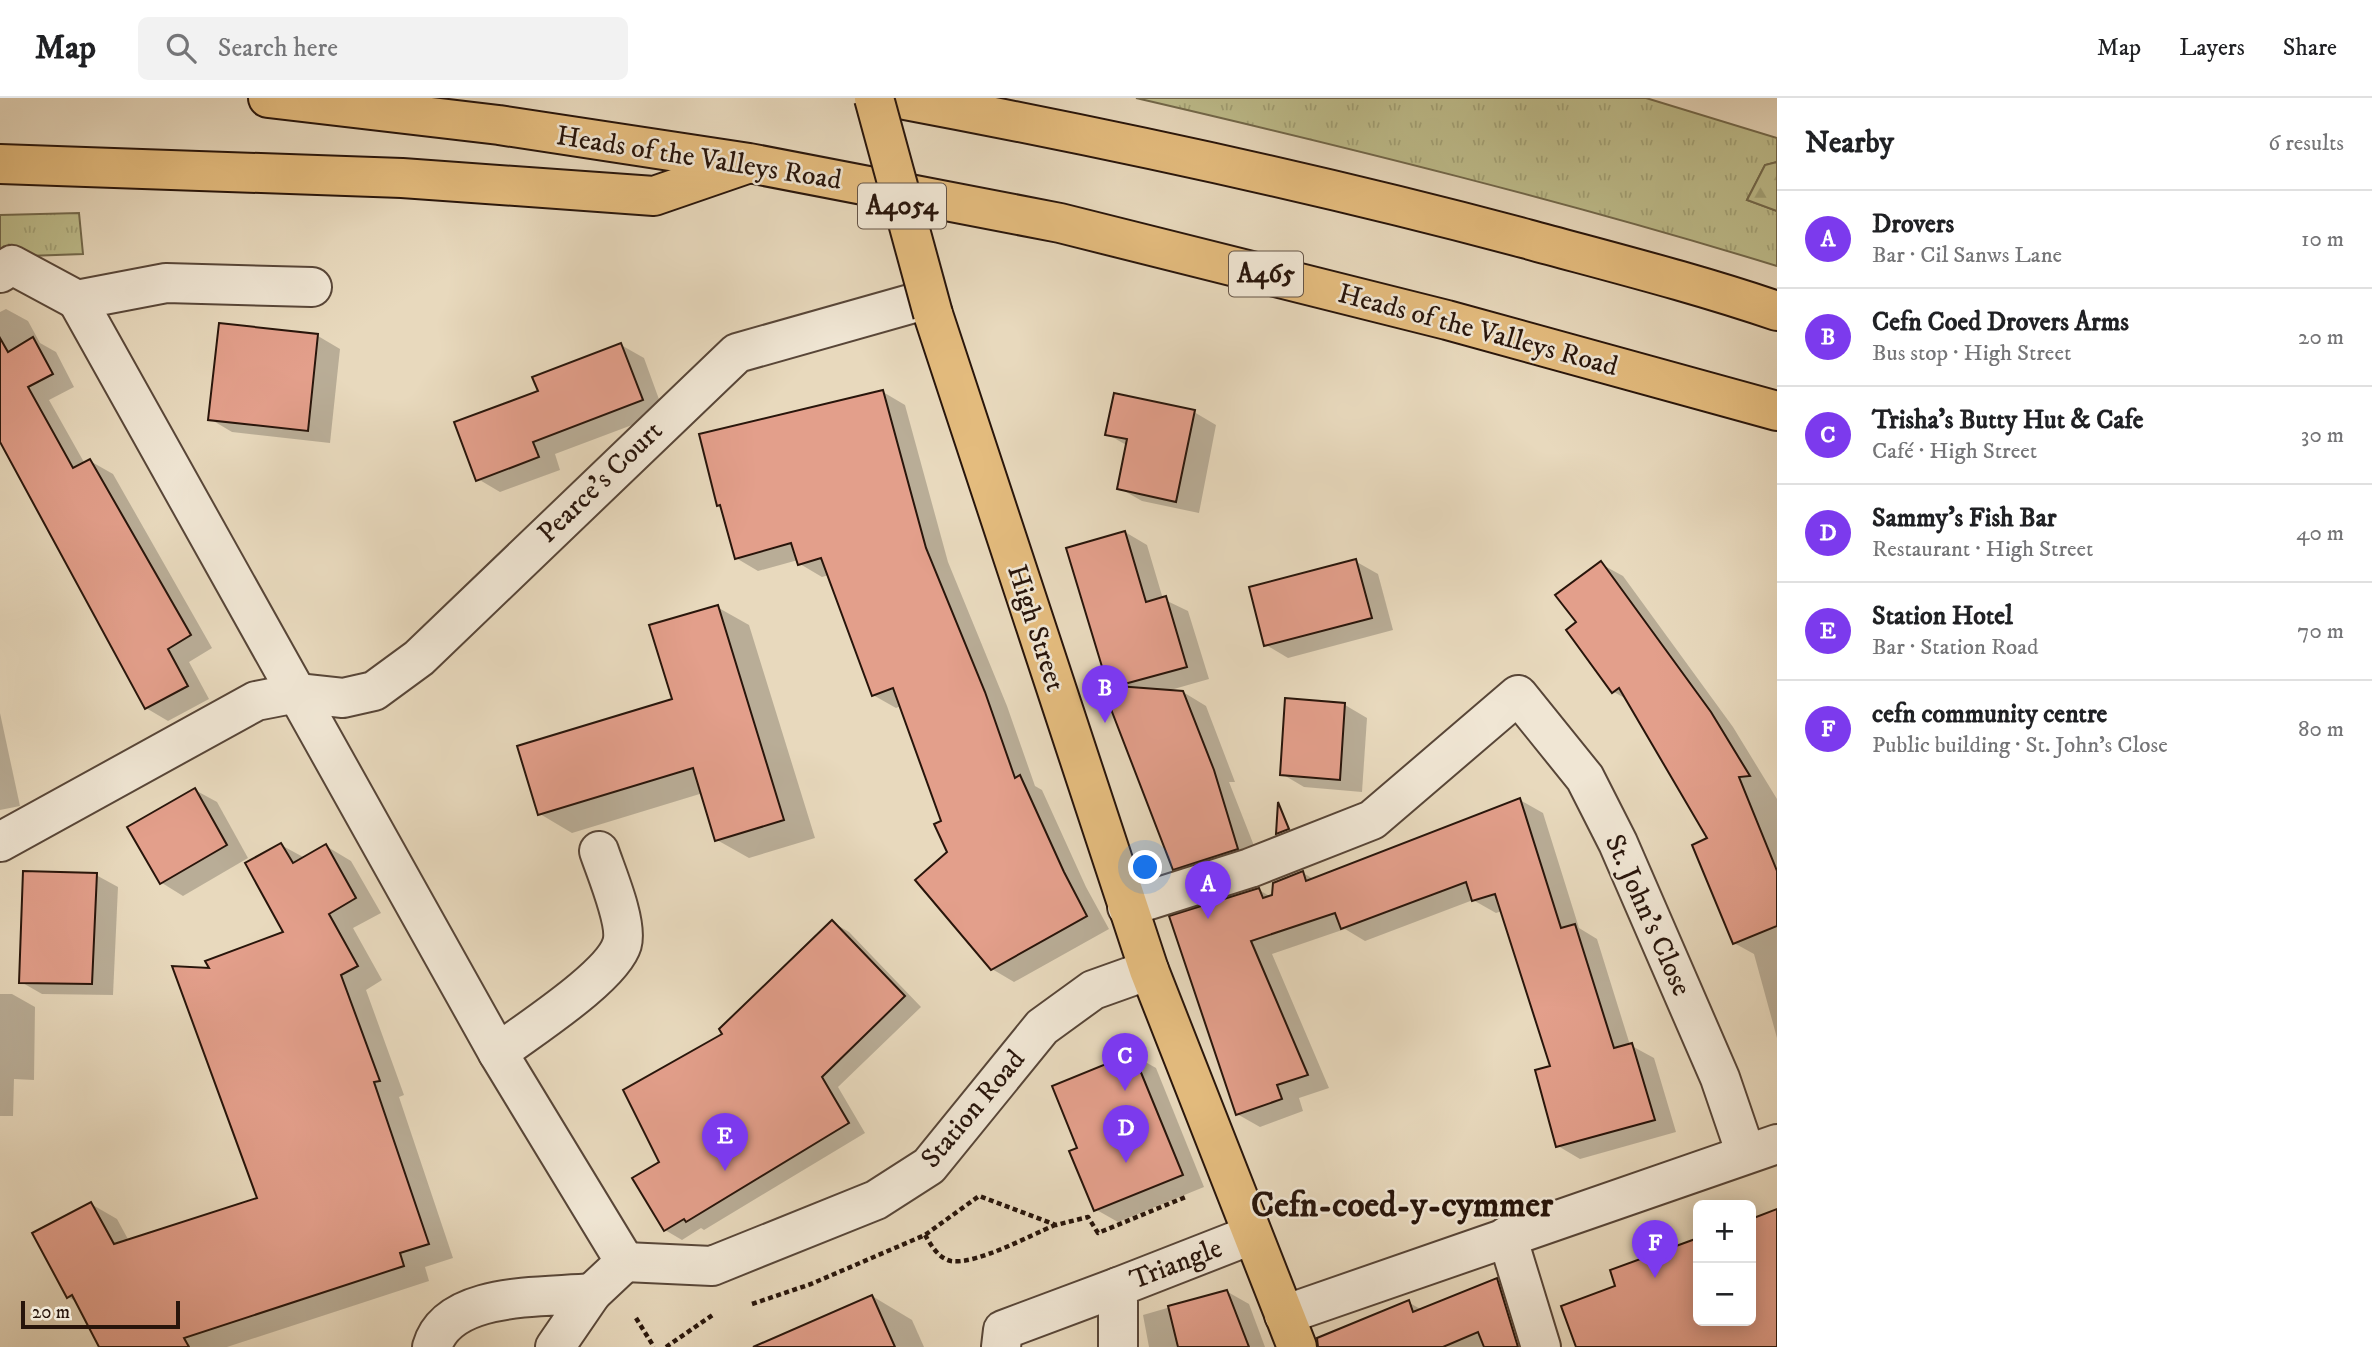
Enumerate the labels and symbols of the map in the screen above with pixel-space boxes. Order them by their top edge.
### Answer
street label: Heads of the Valleys Road [554,118,844,198]
road number: A4054 [858,184,946,228]
road number: A465 [1229,252,1303,296]
street label: Heads of the Valleys Road [1334,276,1622,384]
street label: Pearce's Court [530,414,670,550]
street label: High Street [999,560,1073,696]
pin: B [1082,665,1128,723]
street label: St. John's Close [1597,829,1699,1001]
your location [1128,850,1162,884]
pin: A [1185,861,1231,919]
pin: C [1102,1033,1148,1091]
street label: Station Road [913,1043,1033,1175]
pin: D [1103,1105,1149,1163]
pin: E [702,1113,748,1171]
district label: Cefn-coed-y-cymmer [1251,1184,1554,1228]
pin: F [1632,1220,1678,1278]
street label: Triangle [1125,1230,1227,1298]
scale bar [21,1298,180,1330]

